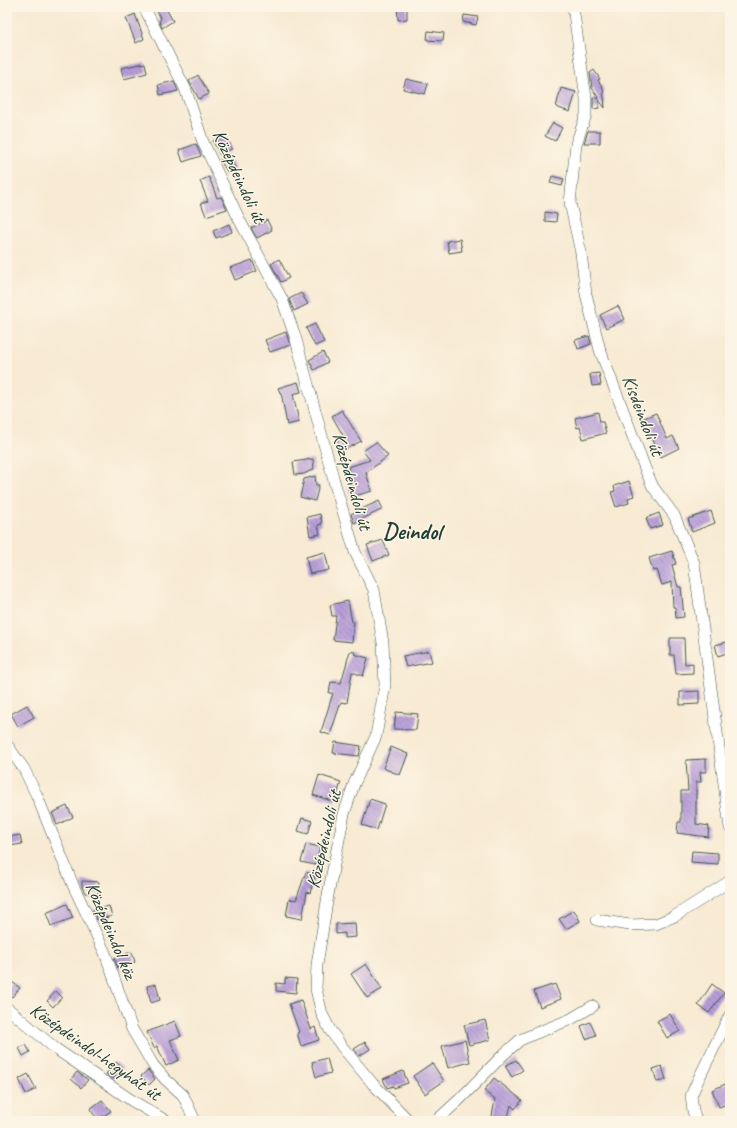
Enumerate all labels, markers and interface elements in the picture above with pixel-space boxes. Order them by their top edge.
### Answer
street label: Középdeindoli út [207,126,272,228]
street label: Kisdeindoli út [617,372,670,461]
street label: Középdeindoli út [327,430,378,534]
district label: Deindol [383,517,446,546]
street label: Középdeindoli út [301,786,347,891]
street label: Középdeindol köz [80,878,143,984]
street label: Középdeindol-hegyhát út [25,998,167,1107]

